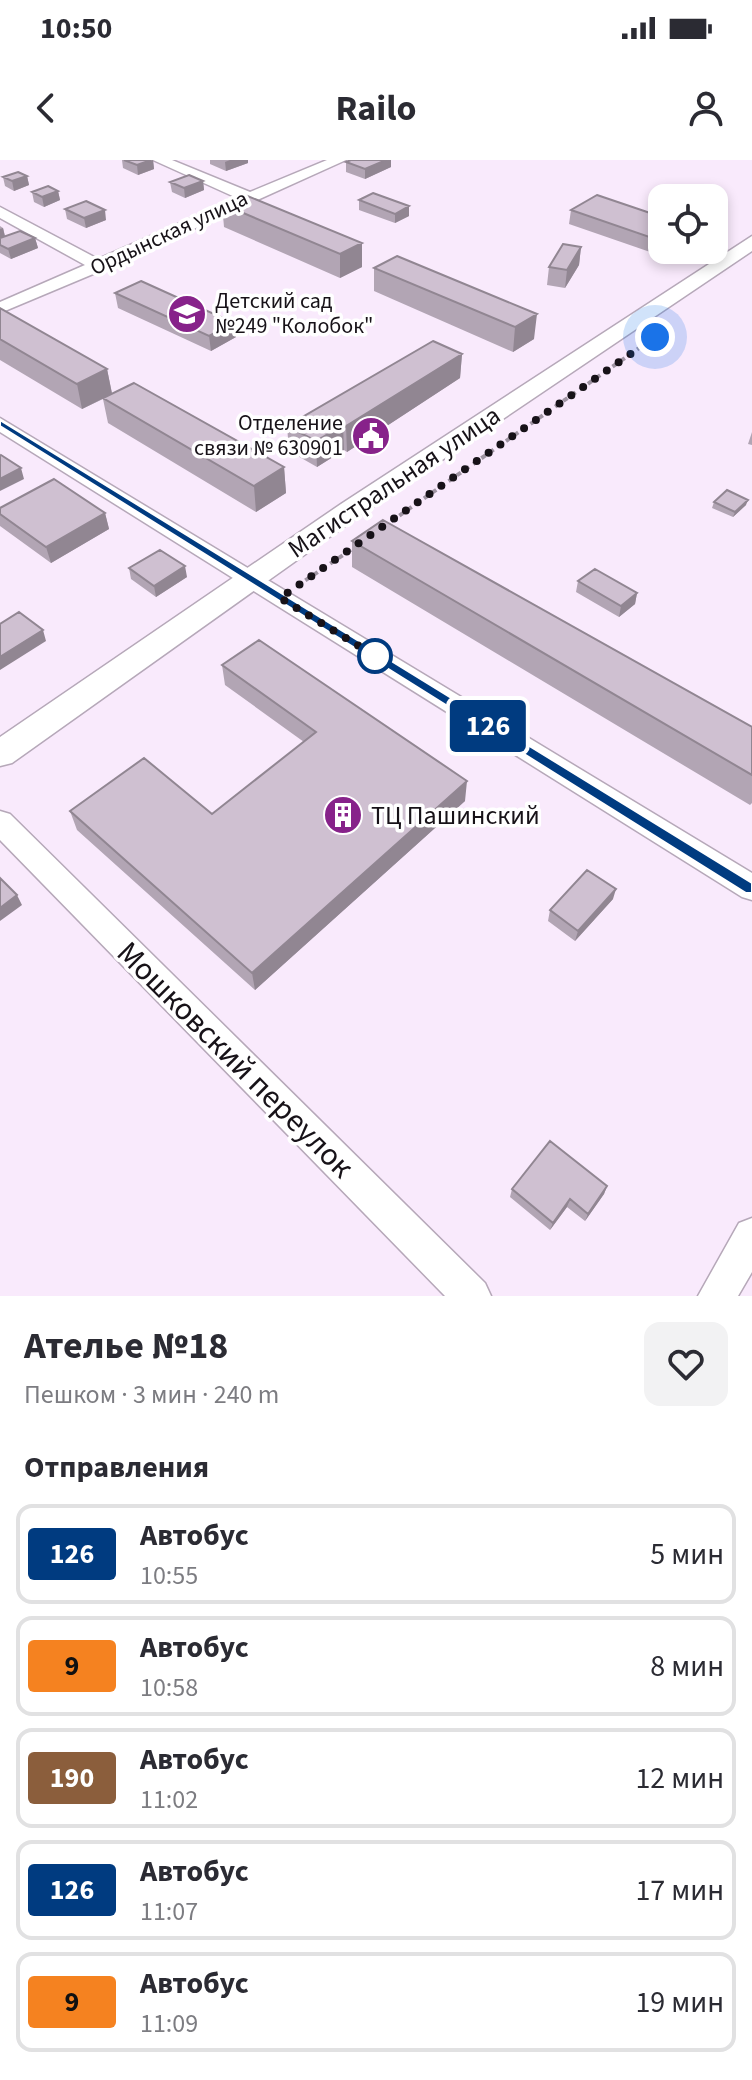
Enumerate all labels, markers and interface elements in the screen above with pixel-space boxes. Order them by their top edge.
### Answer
text: 10:50 [40,7,112,50]
text: Railo [336,83,416,134]
icon: back [24,86,68,130]
icon: person [684,86,728,130]
street label: Ордынская улица [85,182,253,284]
map controls [648,184,728,264]
button: locate [648,184,728,264]
place label: Детский сад №249 "Колобок" [215,285,373,342]
school or university icon: Детский сад №249 "Колобок" [166,293,208,335]
your location [635,317,675,357]
street label: Магистральная улица [280,397,508,567]
place label: Отделение связи № 630901 [194,407,343,464]
public building icon: Отделение связи № 630901 [350,415,392,457]
unlabelled marker [358,639,392,673]
line badge: 126 [442,700,534,752]
text: 126 [466,706,510,746]
building icon: ТЦ Пашинский [322,794,364,836]
place label: ТЦ Пашинский [371,797,540,834]
street label: Мошковский переулок [106,931,364,1189]
text: Ателье №18 [24,1319,228,1373]
button: heart [644,1322,728,1406]
text: Пешком · 3 мин · 240 m [24,1376,279,1413]
text: Отправления [24,1446,209,1489]
text: Автобус [140,1514,249,1557]
text: 5 мин [650,1533,724,1576]
text: 126 [50,1534,94,1574]
text: 10:55 [140,1557,198,1594]
text: Автобус [140,1626,249,1669]
text: 8 мин [650,1645,724,1688]
text: 9 [65,1646,79,1686]
text: 10:58 [140,1669,198,1706]
text: Автобус [140,1738,249,1781]
text: 12 мин [635,1757,724,1800]
text: 190 [50,1758,94,1798]
text: 11:02 [140,1781,198,1818]
text: Автобус [140,1850,249,1893]
text: 17 мин [635,1869,724,1912]
text: 126 [50,1870,94,1910]
text: 11:07 [140,1893,198,1930]
text: Автобус [140,1962,249,2005]
text: 19 мин [635,1981,724,2024]
text: 9 [65,1982,79,2022]
text: 11:09 [140,2005,198,2042]

